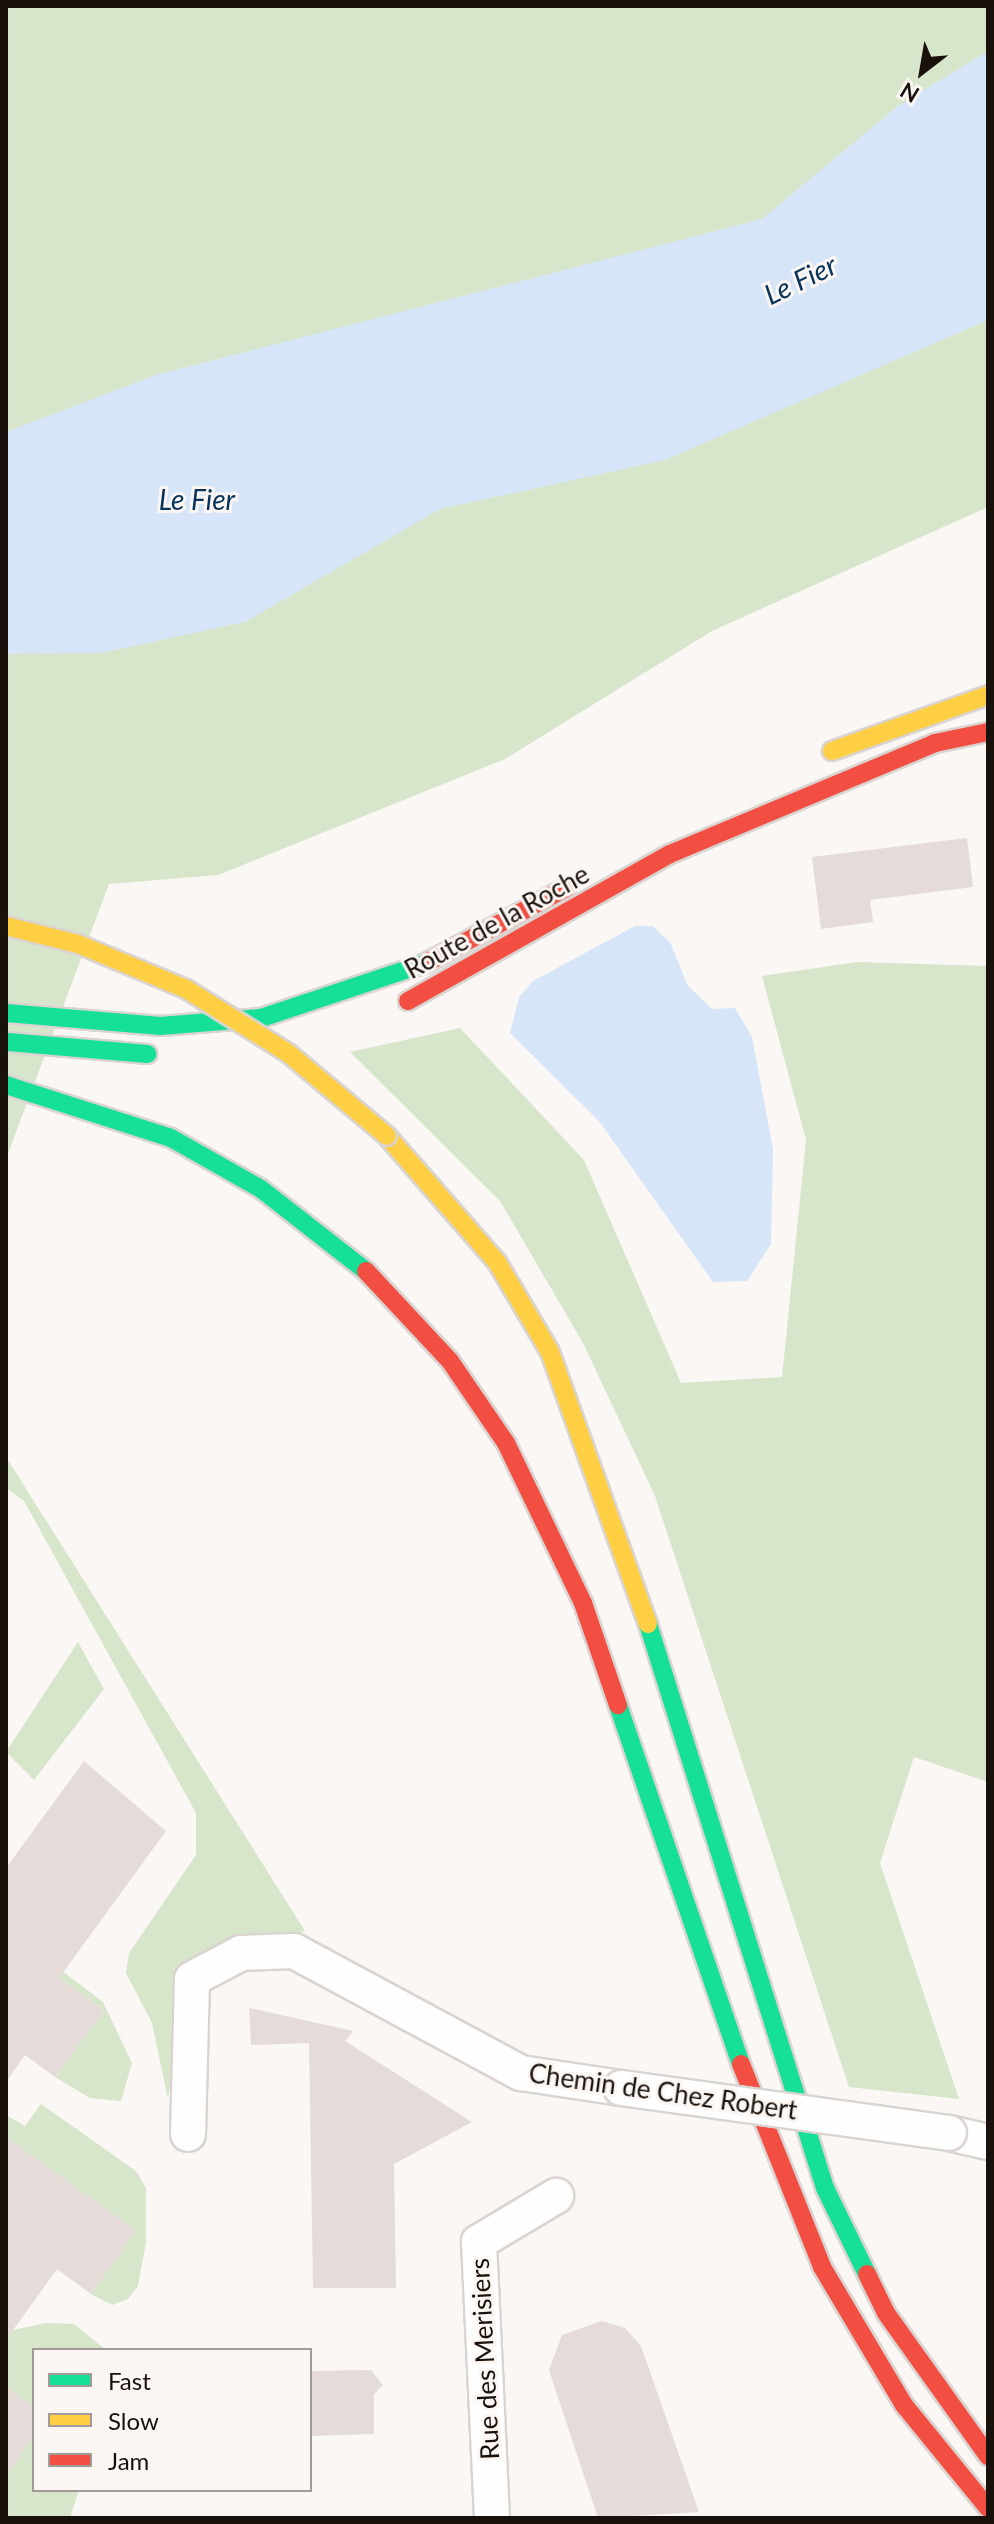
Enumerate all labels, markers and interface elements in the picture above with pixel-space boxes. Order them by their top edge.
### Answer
north arrow [882,32,962,112]
text: N [895,77,924,109]
water label: Le Fier [758,247,842,311]
water label: Le Fier [159,482,235,516]
street label: Route de la Roche [399,858,595,986]
street label: Chemin de Chez Robert [527,2058,799,2126]
street label: Rue des Merisiers [464,2257,506,2461]
legend [32,2348,312,2492]
text: Fast [108,2366,151,2395]
text: Slow [108,2406,159,2435]
text: Jam [108,2446,149,2475]

